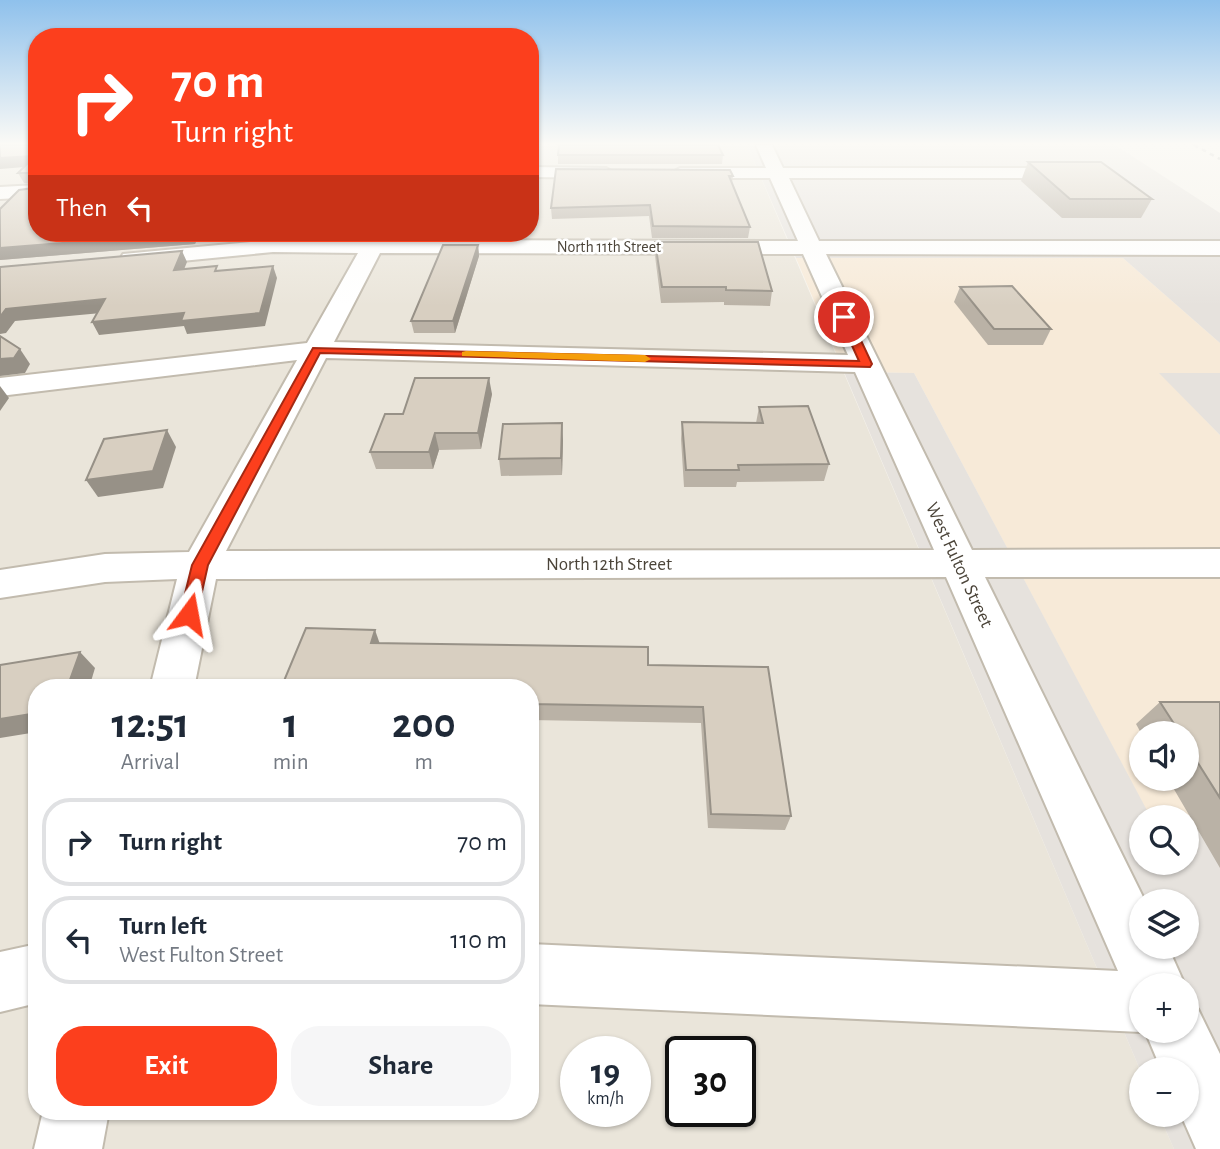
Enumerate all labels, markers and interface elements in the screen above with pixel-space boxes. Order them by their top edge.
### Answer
icon: right [56,56,147,147]
text: 70 m [171,58,265,107]
text: Turn right [171,116,293,148]
icon: left [121,189,159,227]
text: Then [56,195,107,221]
street label: North 11th Street [557,239,661,255]
pin [814,287,874,347]
icon: arrive [825,298,863,336]
street label: West Fulton Street [922,500,996,630]
street label: North 12th Street [546,555,672,574]
position arrow [152,577,226,651]
text: 12:51 [111,703,189,745]
text: 1 [283,703,298,745]
text: 200 [392,703,456,745]
map controls [1129,721,1199,1127]
button: sound [1129,721,1199,791]
text: Arrival [121,751,180,774]
text: min [273,751,309,774]
text: m [415,751,433,774]
button: search [1129,805,1199,875]
icon: right [60,823,98,861]
text: Turn right [119,829,222,855]
text: 70 m [457,829,507,855]
button: layers [1129,889,1199,959]
text: Turn left [119,913,207,939]
icon: left [60,921,98,959]
text: 110 m [450,927,507,953]
text: West Fulton Street [119,944,283,967]
button: + [1129,973,1199,1043]
button: Exit [56,1026,277,1106]
button: Share [291,1026,511,1106]
speed limit sign: 30 [665,1036,756,1127]
text: 19 [591,1055,620,1090]
button: − [1129,1057,1199,1127]
text: km/h [587,1090,624,1108]

